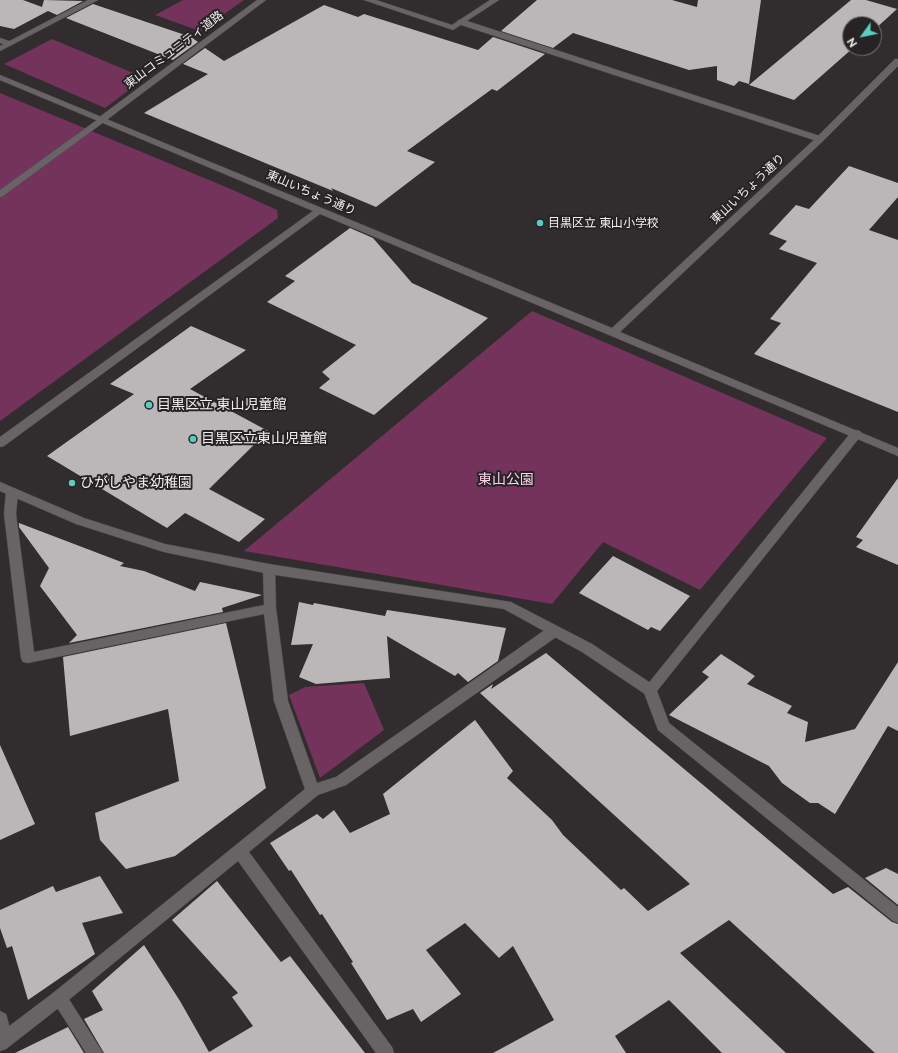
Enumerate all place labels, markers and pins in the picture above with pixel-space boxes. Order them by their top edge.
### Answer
place label: 目黒区立 東山小学校 [548,216,659,230]
marker: 目黒区立 東山小学校 [535,218,545,228]
place label: 目黒区立 東山児童館 [157,397,287,413]
marker: 目黒区立 東山児童館 [144,400,154,410]
place label: 目黒区立東山児童館 [201,431,327,447]
marker: 目黒区立東山児童館 [188,434,198,444]
place label: ひがしやま幼稚園 [80,475,192,491]
marker: ひがしやま幼稚園 [67,478,77,488]

